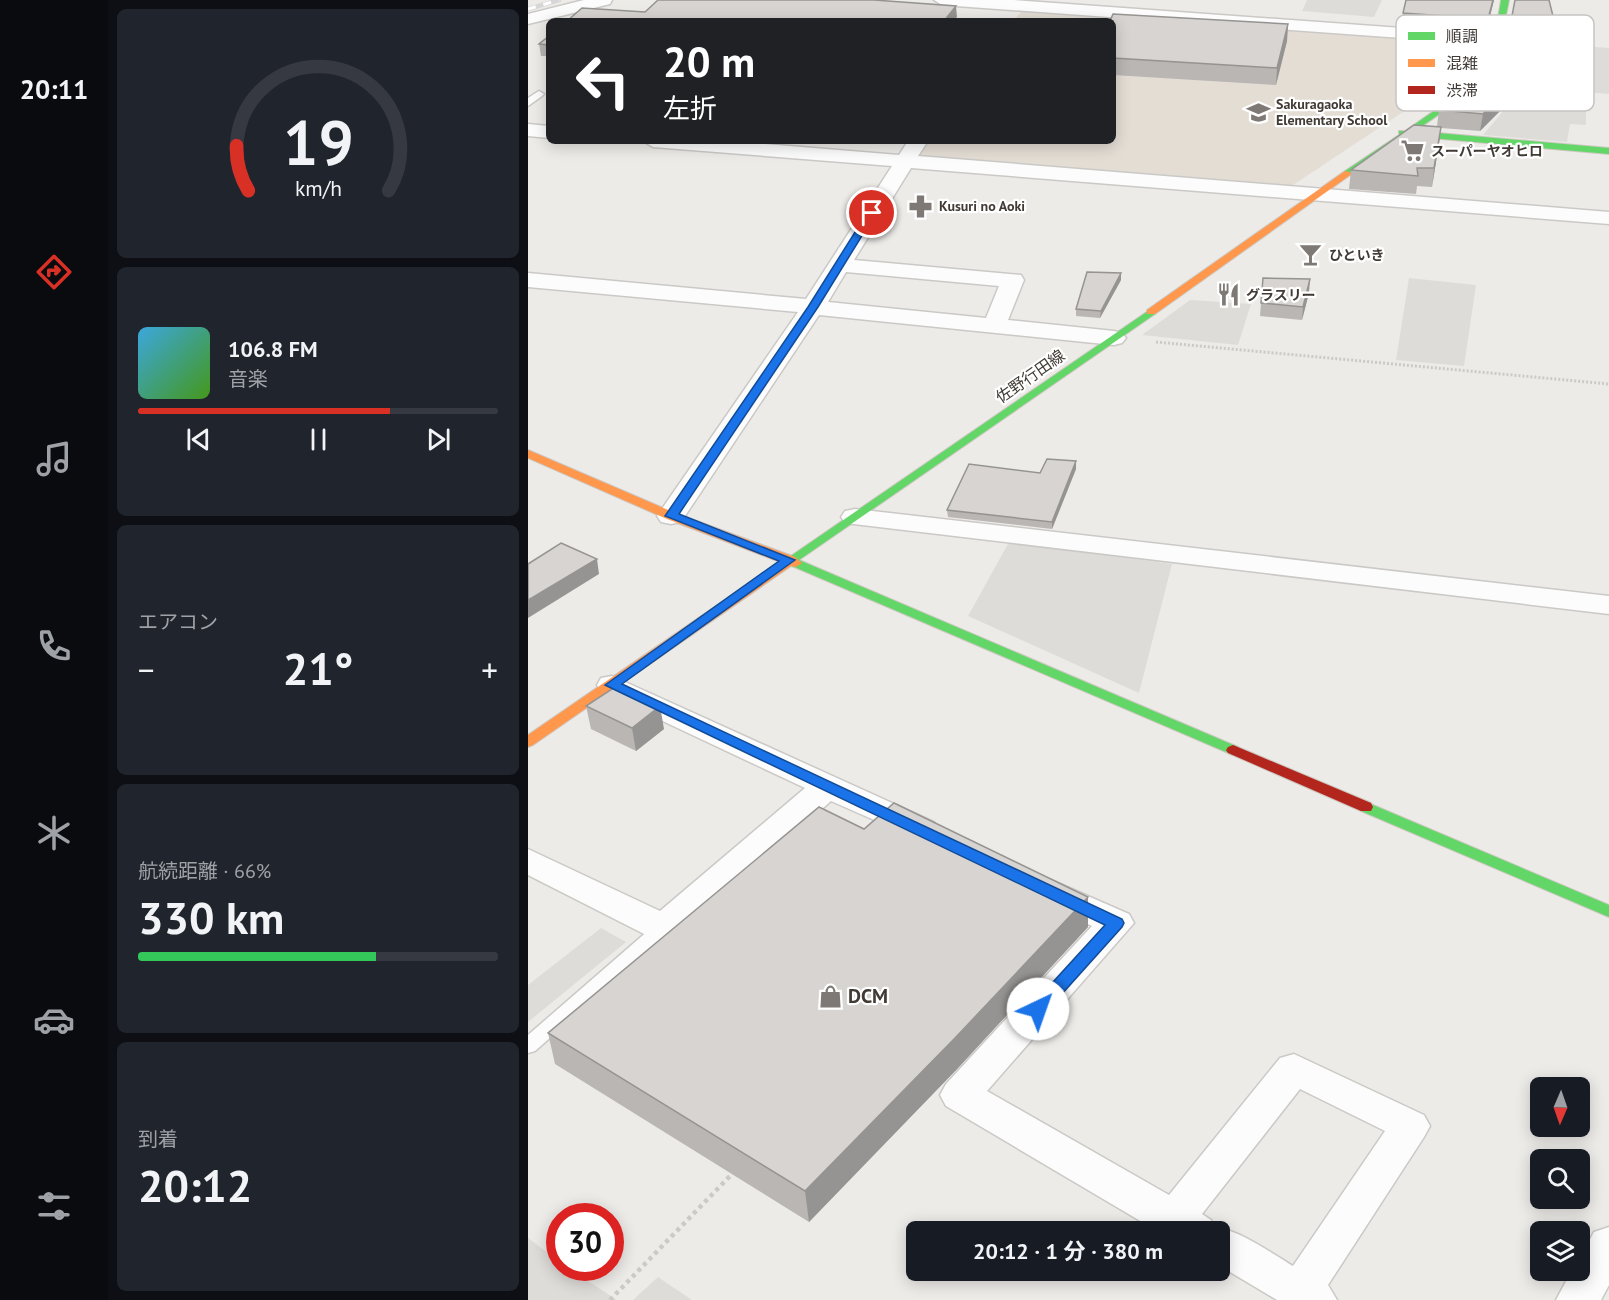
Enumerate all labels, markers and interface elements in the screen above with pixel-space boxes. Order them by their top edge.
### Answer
legend [1396,15,1594,111]
text: 順調 [1446,26,1478,46]
text: 20 m [663,34,755,89]
icon: left [564,42,642,120]
text: 混雑 [1446,53,1478,73]
text: 20:11 [20,72,88,106]
text: 渋滞 [1446,80,1478,100]
text: 左折 [663,91,717,125]
place label: Sakuragaoka Elementary School [1276,95,1388,129]
school or university icon: Sakuragaoka Elementary School [1245,99,1271,125]
text: 19 [283,101,353,182]
supermarket icon: スーパーヤオヒロ [1400,138,1426,164]
place label: スーパーヤオヒロ [1431,142,1543,160]
text: km/h [294,174,341,202]
pin [846,187,897,238]
pharmacy icon: Kusuri no Aoki [908,193,934,219]
icon: arrive [855,196,888,229]
place label: Kusuri no Aoki [939,197,1025,215]
bar icon: ひといき [1298,242,1324,268]
place label: ひといき [1329,246,1385,264]
icon: directions [33,251,75,293]
restaurant icon: グラスリー [1215,282,1241,308]
place label: グラスリー [1246,286,1316,304]
text: 106.8 FM [228,335,318,363]
street label: 佐野行田線 [991,345,1069,407]
text: 音楽 [228,366,268,392]
icon: previous [182,423,215,456]
icon: pause [302,423,335,456]
icon: next [422,423,455,456]
icon: music [33,438,75,480]
text: エアコン [138,609,218,635]
icon: phone [33,625,75,667]
text: 21° [283,639,353,697]
text: − [138,648,155,691]
text: + [481,648,498,691]
icon: climate [33,812,75,854]
text: 航続距離 · 66% [138,858,271,884]
text: 330 km [138,888,284,946]
position arrow [1006,977,1070,1041]
shop icon: DCM [817,983,843,1009]
place label: DCM [848,983,888,1009]
icon: car [33,999,75,1041]
north arrow [1530,1077,1590,1137]
map controls [1530,1077,1590,1281]
text: 到着 [138,1126,178,1152]
button: search [1530,1149,1590,1209]
text: 20:12 [138,1156,252,1214]
icon: filters [33,1185,75,1227]
speed limit sign: 30 [546,1203,624,1281]
button: layers [1530,1221,1590,1281]
text: 20:12 · 1 分 · 380 m [973,1237,1163,1265]

